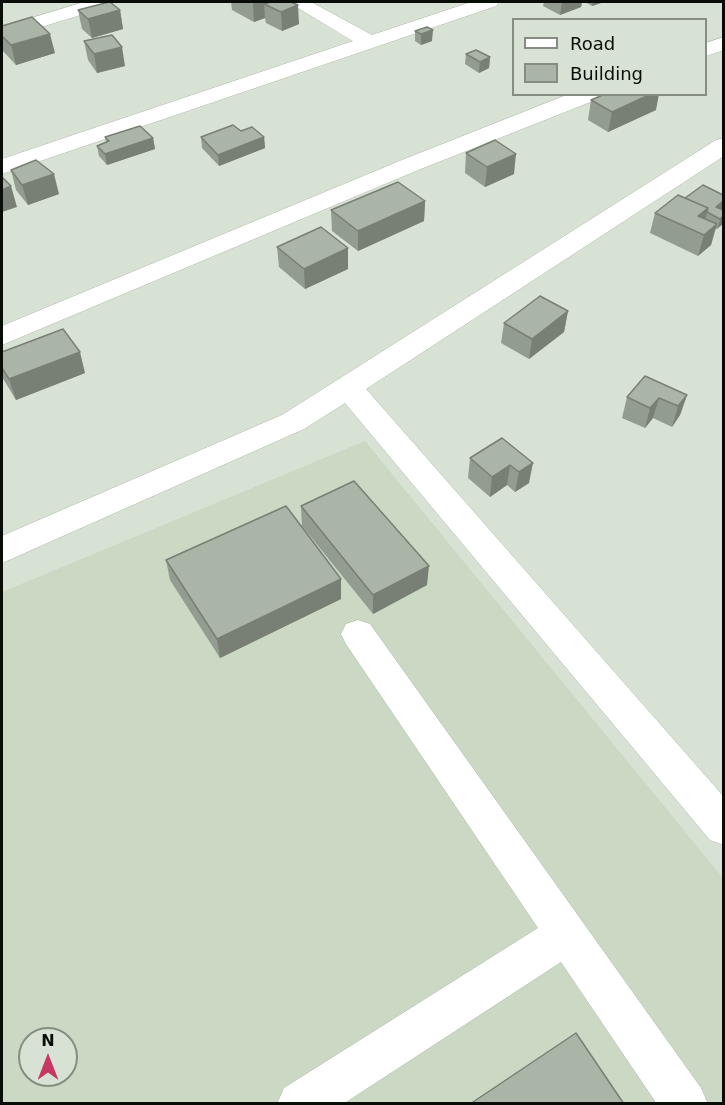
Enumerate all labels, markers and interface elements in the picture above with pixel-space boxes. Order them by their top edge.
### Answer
legend [512,18,707,96]
text: Road [570,33,615,54]
text: Building [570,63,643,84]
north arrow [18,1027,78,1087]
text: N [41,1031,55,1050]

